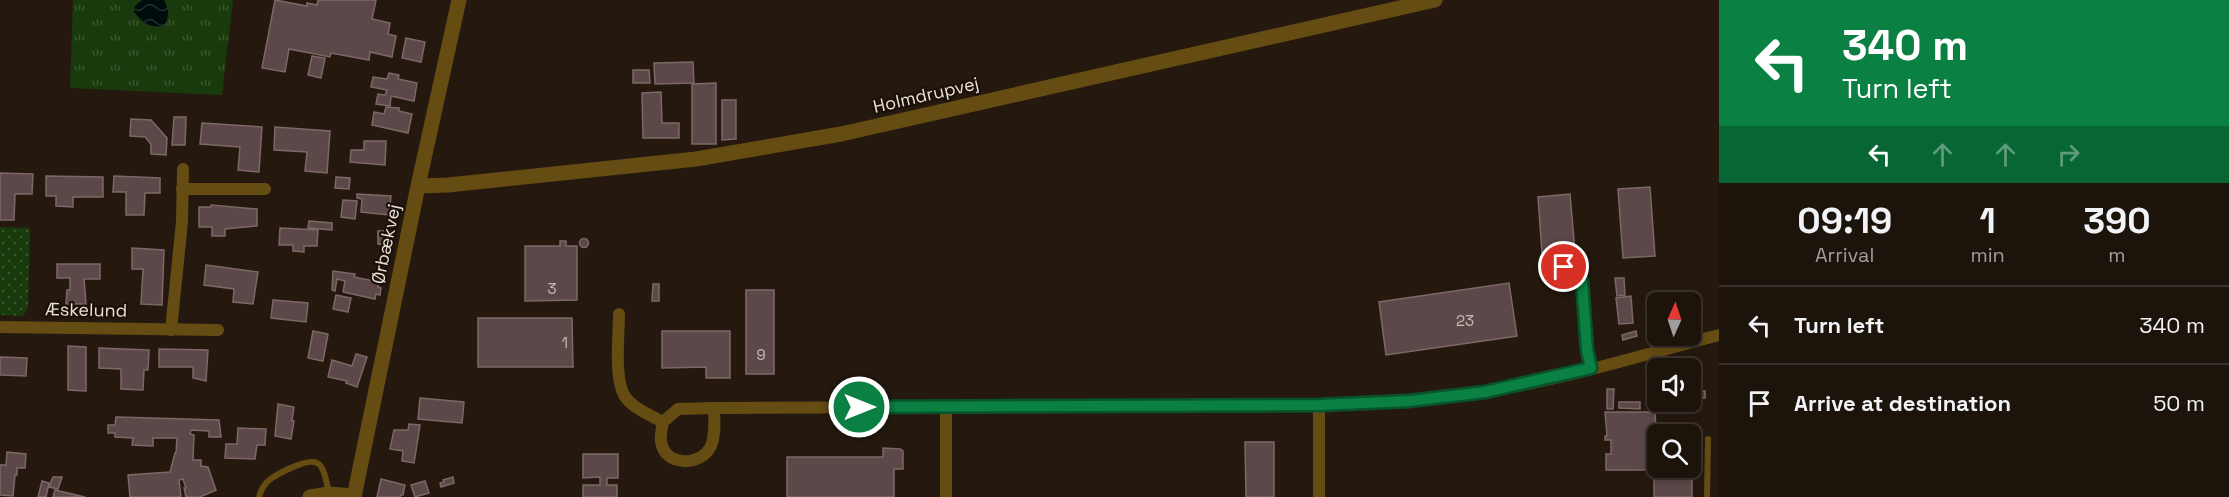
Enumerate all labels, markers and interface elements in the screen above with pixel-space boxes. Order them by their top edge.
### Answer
text: 340 m [1842,19,1968,72]
icon: left [1743,24,1821,102]
street label: Holmdrupvej [871,71,981,118]
text: Turn left [1842,71,1952,106]
icon: left [1863,138,1896,171]
icon: ahead [1926,138,1959,171]
icon: ahead [1989,138,2022,171]
icon: right [2052,138,2085,171]
text: 09:19 [1797,198,1892,244]
text: 1 [1980,198,1996,244]
text: 390 [2083,198,2151,244]
street label: Ørbækvej [366,202,405,286]
pin [1538,241,1589,292]
text: Arrival [1815,242,1874,268]
text: min [1970,242,2005,268]
text: m [2108,242,2126,268]
icon: arrive [1547,250,1580,283]
house number: 3 [547,279,557,298]
north arrow [1647,292,1701,346]
map controls [1647,292,1701,478]
street label: Æskelund [45,297,127,322]
icon: left [1743,309,1776,342]
house number: 23 [1456,311,1474,330]
text: Turn left [1794,311,1884,339]
text: 340 m [2139,311,2205,339]
house number: 1 [562,333,568,352]
house number: 9 [756,345,766,364]
button: sound [1647,358,1701,412]
position arrow [827,375,891,439]
icon: arrive [1743,387,1776,420]
text: Arrive at destination [1794,389,2011,417]
text: 50 m [2153,389,2205,417]
button: search [1647,424,1701,478]

